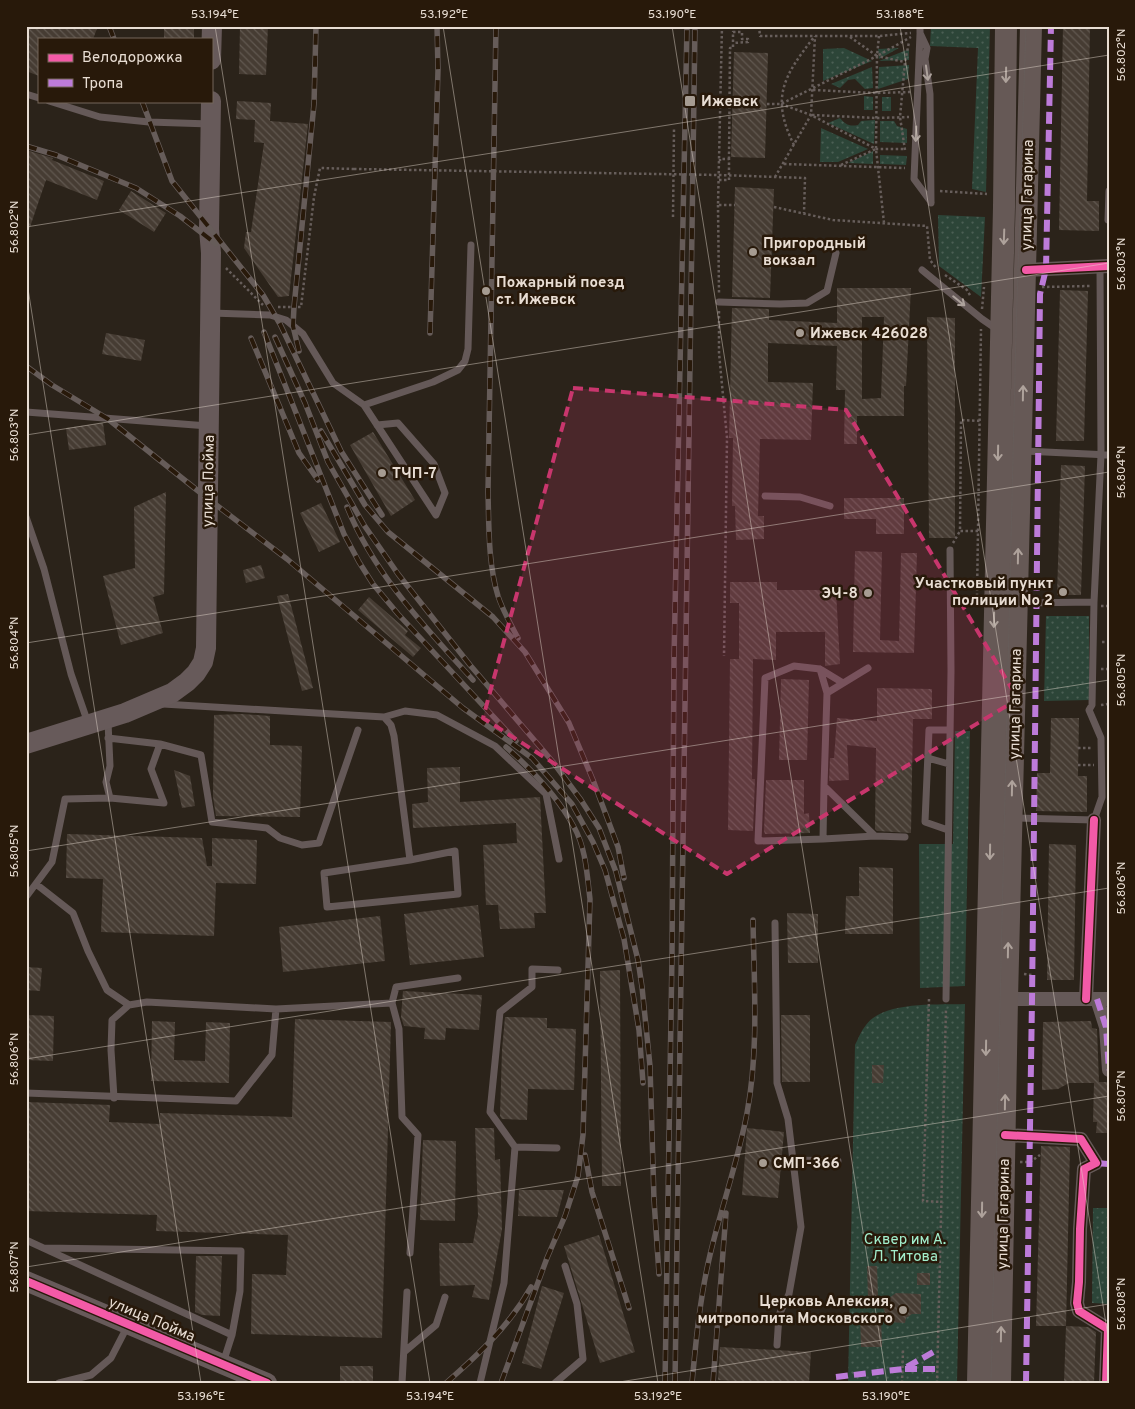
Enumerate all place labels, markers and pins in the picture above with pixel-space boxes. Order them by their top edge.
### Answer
place label: Ижевск [701,93,759,112]
marker: Ижевск [683,94,697,108]
place label: Пригородный вокзал [763,235,866,271]
marker: Пригородный вокзал [747,246,759,258]
place label: Пожарный поезд ст. Ижевск [496,274,624,310]
marker: Пожарный поезд ст. Ижевск [480,285,492,297]
place label: Ижевск 426028 [810,325,928,344]
marker: Ижевск 426028 [794,327,806,339]
place label: ТЧП-7 [392,465,437,484]
marker: ТЧП-7 [376,467,388,479]
place label: Участковый пункт полиции No 2 [915,575,1053,611]
place label: ЭЧ-8 [822,585,858,604]
marker: Участковый пункт полиции No 2 [1057,586,1069,598]
marker: ЭЧ-8 [862,587,874,599]
place label: СМП-366 [773,1155,840,1174]
marker: СМП-366 [757,1157,769,1169]
place label: Церковь Алексия, митрополита Московского [697,1293,893,1329]
marker: Церковь Алексия, митрополита Московского [897,1304,909,1316]

